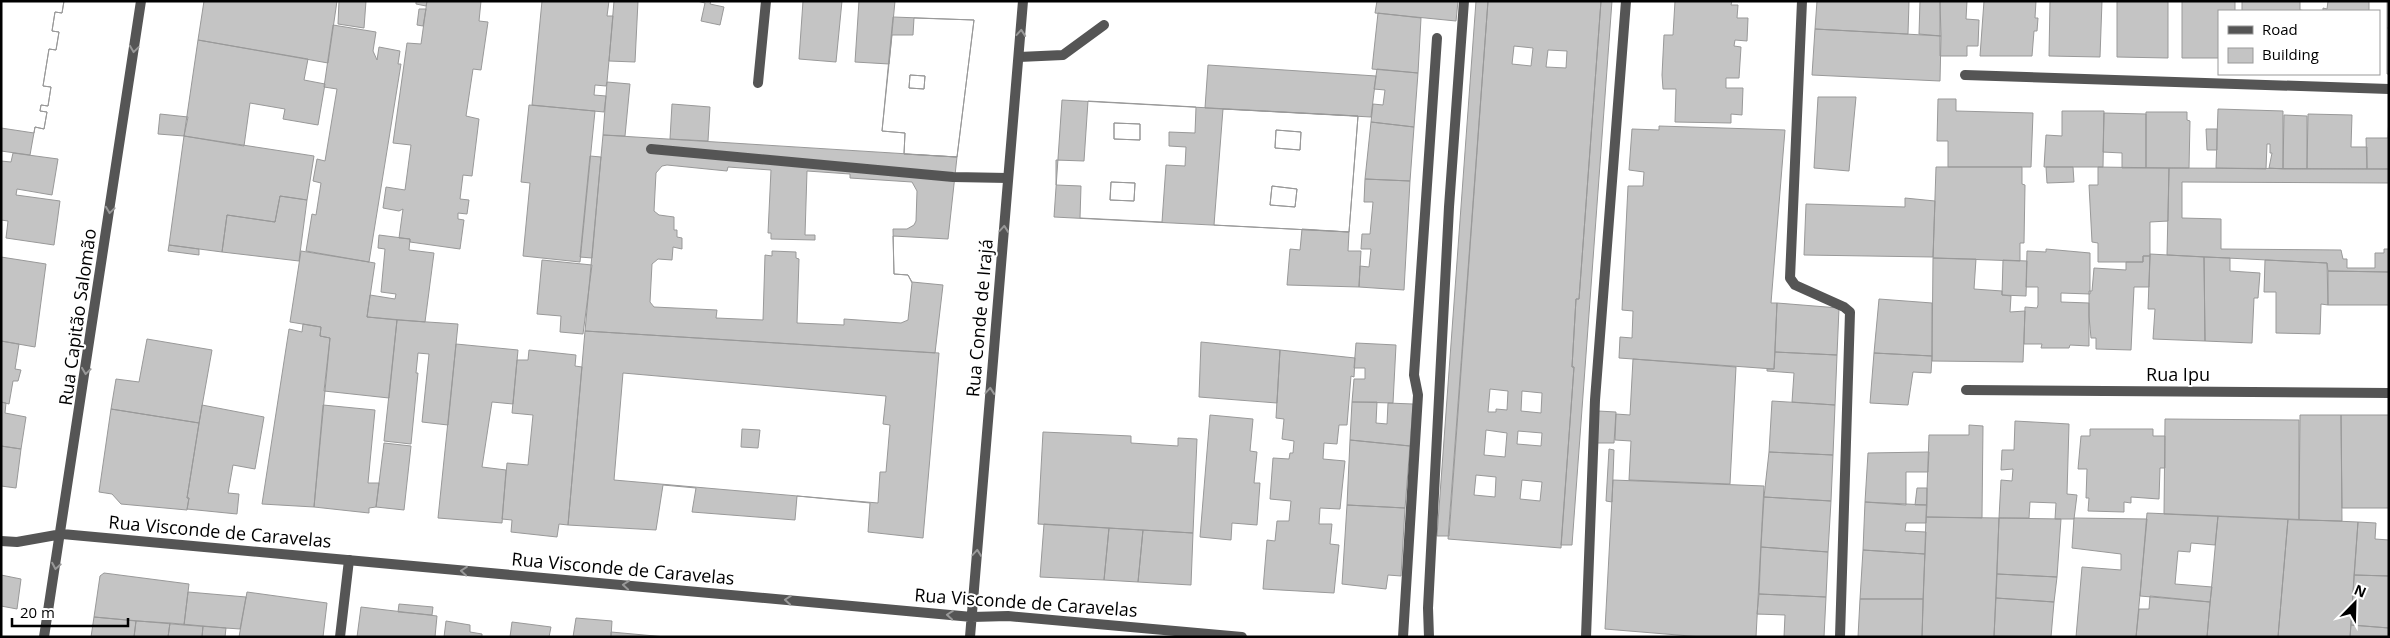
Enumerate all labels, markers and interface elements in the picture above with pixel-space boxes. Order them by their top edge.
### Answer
legend [2218,10,2380,75]
text: Road [2262,19,2298,39]
one-way arrow [1015,28,1026,36]
text: Building [2262,44,2319,64]
one-way arrow [129,46,140,54]
one-way arrow [105,207,116,215]
one-way arrow [998,225,1009,233]
street label: Rua Capitão Salomão [53,227,101,407]
street label: Rua Conde de Irajá [960,238,998,398]
street label: Rua Ipu [2146,362,2210,386]
one-way arrow [81,367,92,375]
one-way arrow [985,387,996,395]
street label: Rua Visconde de Caravelas [108,509,333,553]
street label: Rua Visconde de Caravelas [511,546,736,590]
one-way arrow [971,549,982,557]
one-way arrow [52,562,62,571]
one-way arrow [460,565,468,576]
north arrow [2330,578,2380,628]
one-way arrow [622,580,630,591]
text: N [2351,580,2369,602]
street label: Rua Visconde de Caravelas [914,582,1138,622]
one-way arrow [783,595,791,606]
scale bar [12,596,129,628]
text: 20 m [20,602,55,622]
one-way arrow [945,610,953,621]

